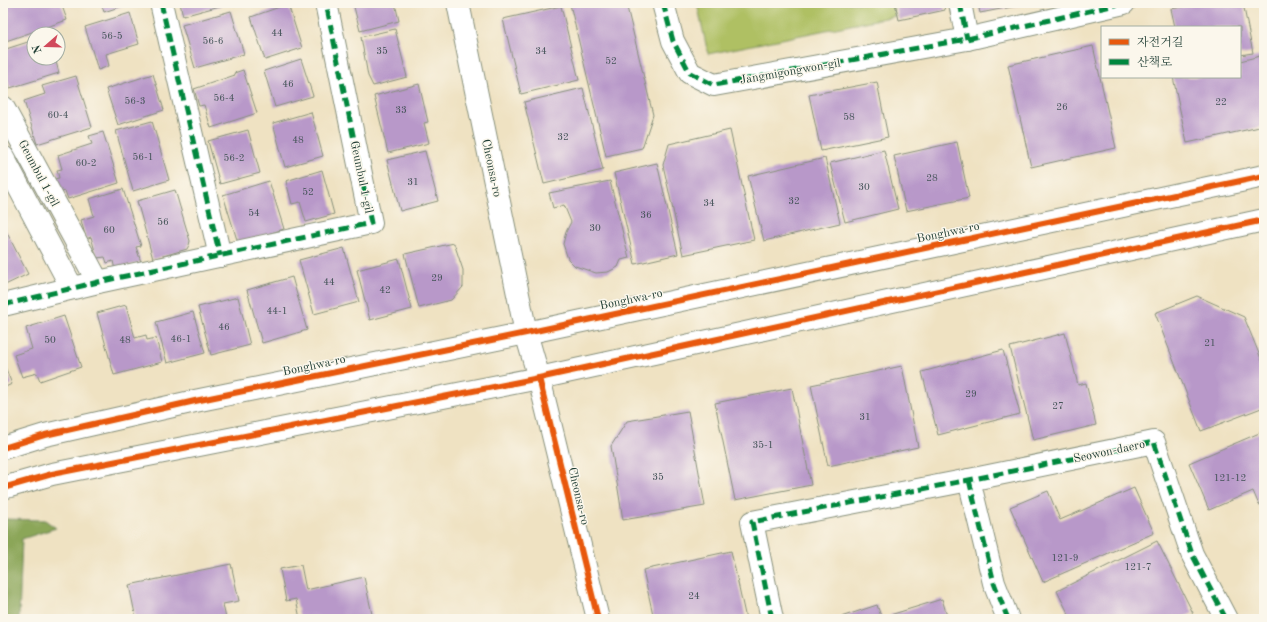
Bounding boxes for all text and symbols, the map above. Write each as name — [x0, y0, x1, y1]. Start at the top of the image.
north arrow — [26, 26, 66, 66]
legend — [1101, 26, 1241, 78]
house number: 44 — [271, 28, 283, 38]
house number: 56-5 — [101, 31, 123, 41]
house number: 56-6 — [202, 36, 224, 46]
text: 자전거길 — [1137, 36, 1183, 49]
text: N — [31, 43, 45, 55]
house number: 35 — [376, 46, 388, 56]
house number: 34 — [535, 46, 547, 56]
text: 산책로 — [1137, 55, 1172, 69]
house number: 52 — [605, 56, 617, 66]
street label: Jangmigongwon-gil — [739, 57, 841, 87]
house number: 46 — [282, 79, 294, 89]
house number: 56-4 — [213, 93, 235, 103]
house number: 56-3 — [124, 96, 146, 106]
house number: 22 — [1215, 97, 1227, 107]
house number: 26 — [1056, 102, 1068, 112]
house number: 33 — [395, 105, 407, 115]
house number: 60-4 — [47, 110, 69, 120]
house number: 58 — [843, 112, 855, 122]
house number: 32 — [557, 132, 569, 142]
house number: 48 — [292, 135, 304, 145]
street label: Geumbul 1-gil — [16, 138, 61, 209]
street label: Cheonsa-ro — [479, 138, 503, 198]
street label: Geumbul 1-gil — [348, 140, 375, 214]
house number: 56-1 — [132, 152, 154, 162]
house number: 56-2 — [223, 153, 245, 163]
house number: 60-2 — [75, 158, 97, 168]
house number: 28 — [926, 173, 938, 183]
house number: 31 — [407, 177, 419, 187]
house number: 30 — [858, 182, 870, 192]
house number: 52 — [302, 187, 314, 197]
house number: 32 — [788, 196, 800, 206]
house number: 34 — [703, 198, 715, 208]
house number: 54 — [248, 208, 260, 218]
house number: 36 — [640, 210, 652, 220]
house number: 56 — [157, 217, 169, 227]
street label: Bonghwa-ro — [916, 220, 981, 245]
house number: 30 — [589, 223, 601, 233]
house number: 60 — [103, 225, 115, 235]
house number: 29 — [431, 273, 443, 283]
house number: 44 — [323, 277, 335, 287]
house number: 42 — [379, 285, 391, 295]
street label: Bonghwa-ro — [599, 287, 664, 312]
house number: 44-1 — [266, 306, 288, 316]
house number: 46 — [218, 322, 230, 332]
house number: 46-1 — [170, 334, 192, 344]
house number: 50 — [44, 335, 56, 345]
house number: 48 — [119, 335, 131, 345]
house number: 21 — [1204, 338, 1216, 348]
street label: Bonghwa-ro — [282, 353, 347, 378]
house number: 29 — [965, 389, 977, 399]
house number: 27 — [1052, 401, 1064, 411]
house number: 31 — [859, 412, 871, 422]
street label: Seowon-daero — [1072, 439, 1146, 465]
house number: 35-1 — [752, 440, 774, 450]
street label: Cheonsa-ro — [566, 466, 591, 526]
house number: 35 — [652, 472, 664, 482]
house number: 121-12 — [1214, 473, 1246, 483]
house number: 121-9 — [1052, 553, 1078, 563]
house number: 121-7 — [1125, 562, 1151, 572]
house number: 24 — [688, 591, 700, 601]

